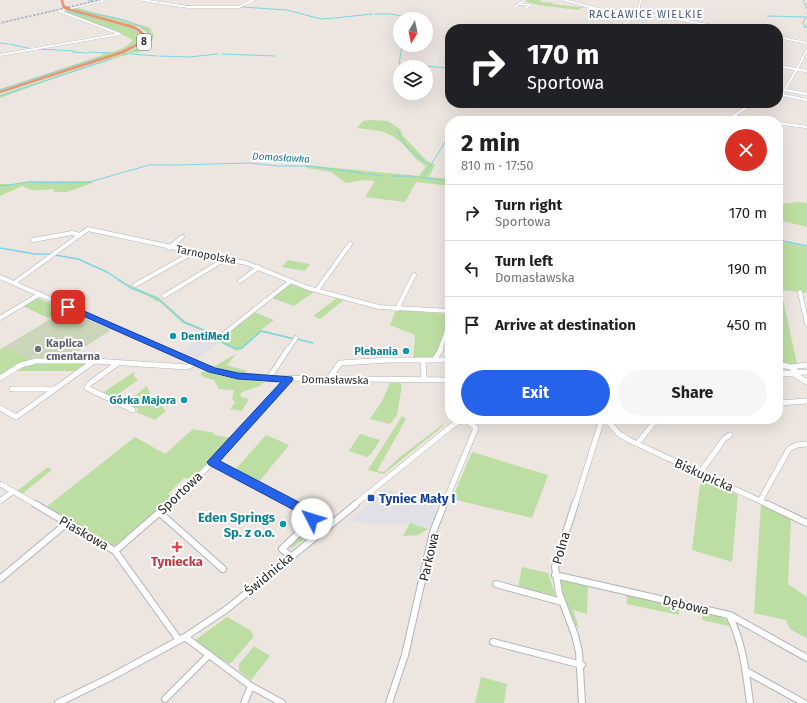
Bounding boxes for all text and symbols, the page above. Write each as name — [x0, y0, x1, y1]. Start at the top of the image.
district label: RACŁAWICE WIELKIE — [589, 8, 703, 21]
north arrow — [393, 12, 433, 52]
map controls — [393, 12, 433, 100]
road number: 8 — [137, 34, 151, 50]
text: 170 m — [527, 38, 599, 71]
icon: right — [461, 40, 513, 92]
button: layers — [393, 60, 433, 100]
text: Sportowa — [527, 72, 604, 94]
text: 2 min — [461, 129, 520, 157]
button: close — [725, 129, 767, 171]
water label: Domasławka — [252, 150, 310, 166]
text: 810 m · 17:50 — [461, 158, 534, 173]
text: Turn right — [495, 196, 562, 214]
icon: right — [461, 202, 483, 224]
text: 170 m — [729, 204, 767, 222]
text: Sportowa — [495, 214, 551, 229]
street label: Tarnopolska — [175, 243, 237, 267]
text: Turn left — [495, 252, 553, 270]
icon: left — [461, 258, 483, 280]
text: 190 m — [727, 260, 767, 278]
text: Domasławska — [495, 270, 575, 285]
pin — [51, 290, 85, 324]
icon: arrive — [57, 296, 79, 318]
icon: arrive — [461, 314, 483, 336]
text: Arrive at destination — [495, 316, 636, 334]
text: 450 m — [726, 316, 767, 334]
place label: DentiMed — [181, 330, 229, 343]
marker: DentiMed — [168, 331, 178, 341]
place label: Kaplica cmentarna — [46, 337, 100, 363]
marker: Kaplica cmentarna — [33, 344, 43, 354]
place label: Plebania — [354, 345, 398, 358]
marker: Plebania — [401, 346, 411, 356]
button: Exit — [461, 370, 610, 416]
button: Share — [618, 370, 767, 416]
street label: Domasławska — [301, 373, 369, 387]
place label: Górka Majora — [109, 394, 176, 407]
marker: Górka Majora — [179, 395, 189, 405]
street label: Biskupicka — [672, 455, 736, 495]
street label: Sportowa — [154, 469, 206, 517]
place label: Tyniec Mały I — [379, 491, 455, 506]
marker: Tyniec Mały I — [366, 493, 376, 503]
position arrow — [291, 498, 333, 540]
place label: Eden Springs Sp. z o.o. — [198, 510, 276, 540]
street label: Piaskowa — [57, 513, 111, 553]
marker: Eden Springs Sp. z o.o. — [278, 519, 288, 529]
street label: Polna — [549, 530, 573, 566]
street label: Parkowa — [416, 531, 442, 583]
marker: Tyniecka — [172, 542, 182, 552]
street label: Świdnicka — [242, 549, 296, 599]
place label: Tyniecka — [151, 554, 203, 569]
street label: Dębowa — [661, 592, 711, 618]

